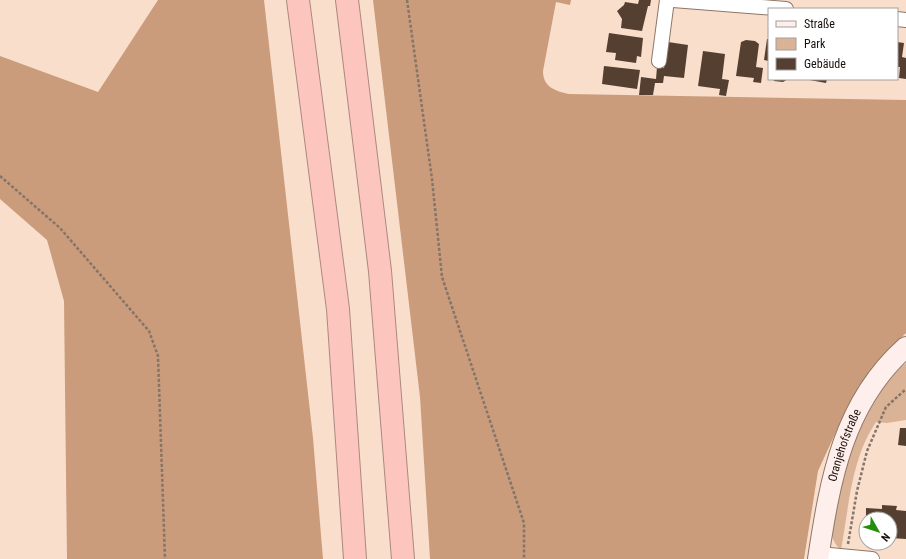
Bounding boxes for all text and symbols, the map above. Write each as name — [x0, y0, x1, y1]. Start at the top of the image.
legend — [768, 8, 898, 80]
text: Straße — [804, 17, 835, 31]
text: Park — [804, 37, 826, 51]
text: Gebäude — [804, 57, 846, 71]
street label: Oranjehofstraße — [825, 406, 864, 483]
north arrow — [858, 511, 898, 551]
text: N — [878, 530, 893, 544]

